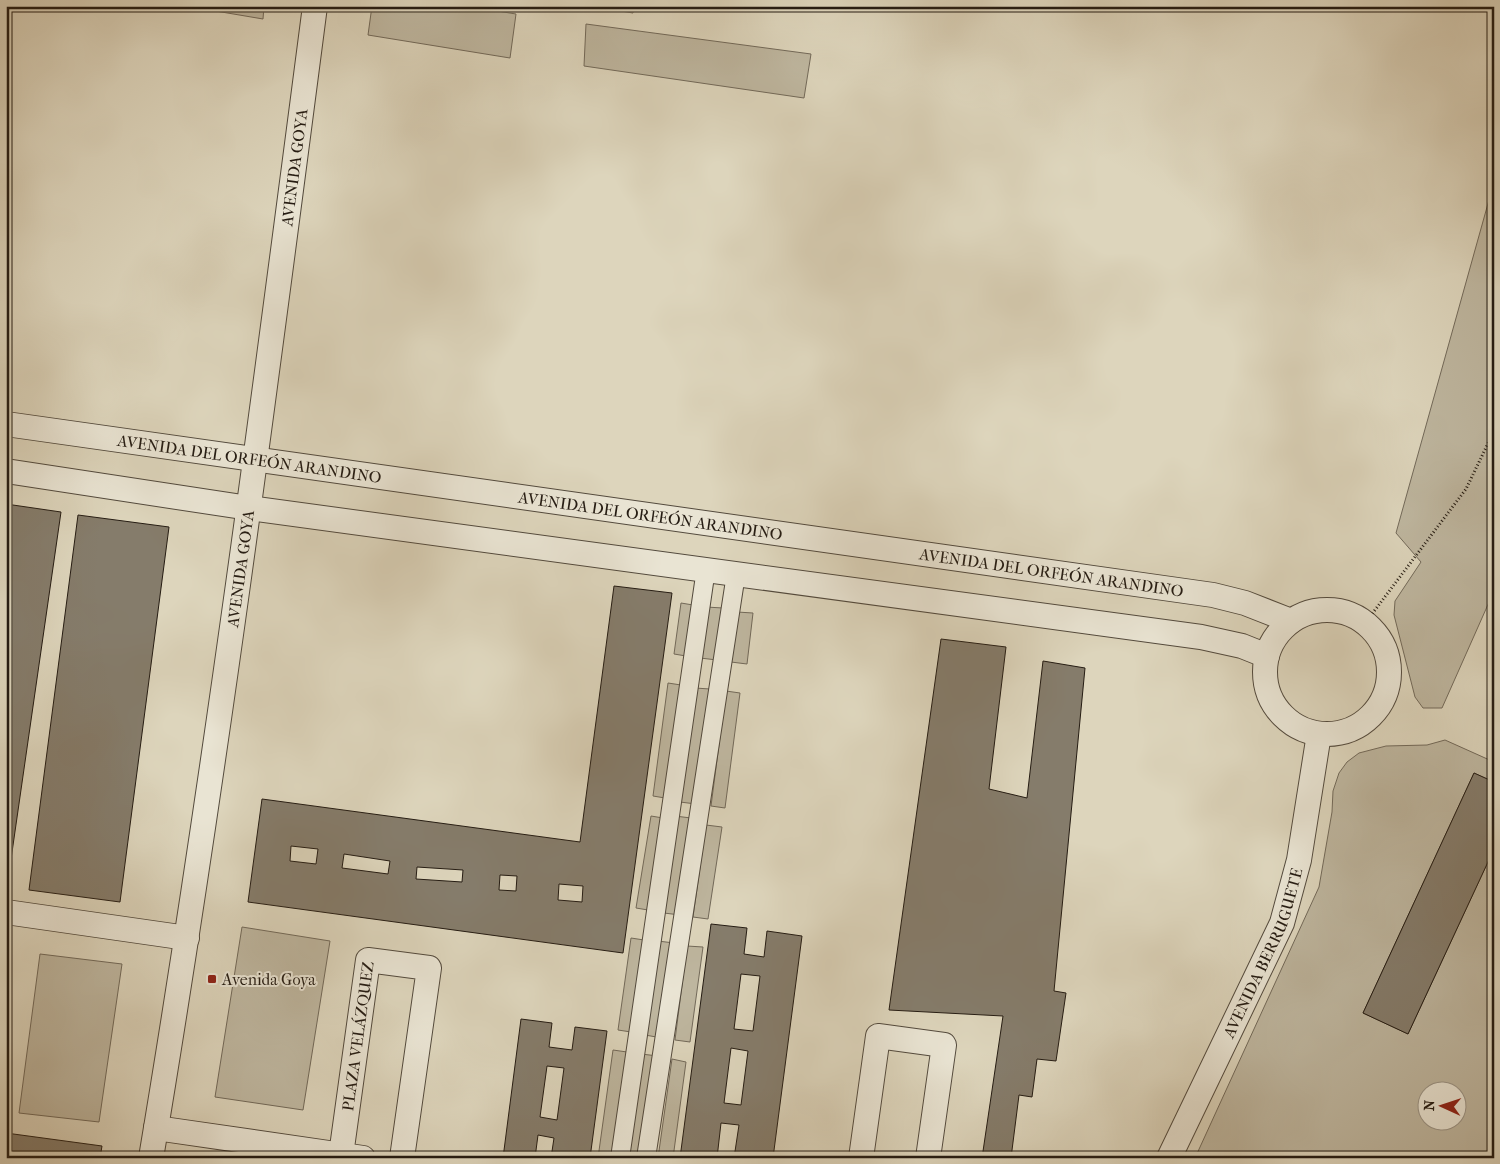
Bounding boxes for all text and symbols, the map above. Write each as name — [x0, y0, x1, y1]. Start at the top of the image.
street label: AVENIDA GOYA — [277, 107, 311, 228]
street label: AVENIDA DEL ORFEÓN ARANDINO — [115, 430, 383, 487]
street label: AVENIDA DEL ORFEÓN ARANDINO — [516, 487, 784, 543]
street label: AVENIDA GOYA — [222, 508, 258, 630]
street label: AVENIDA DEL ORFEÓN ARANDINO — [917, 544, 1185, 600]
street label: AVENIDA BERRUGUETE — [1218, 866, 1306, 1042]
street label: PLAZA VELÁZQUEZ — [338, 960, 377, 1112]
place label: Avenida Goya — [221, 970, 316, 989]
marker: Avenida Goya — [206, 973, 218, 985]
north arrow — [1418, 1082, 1468, 1132]
text: N — [1421, 1099, 1438, 1111]

